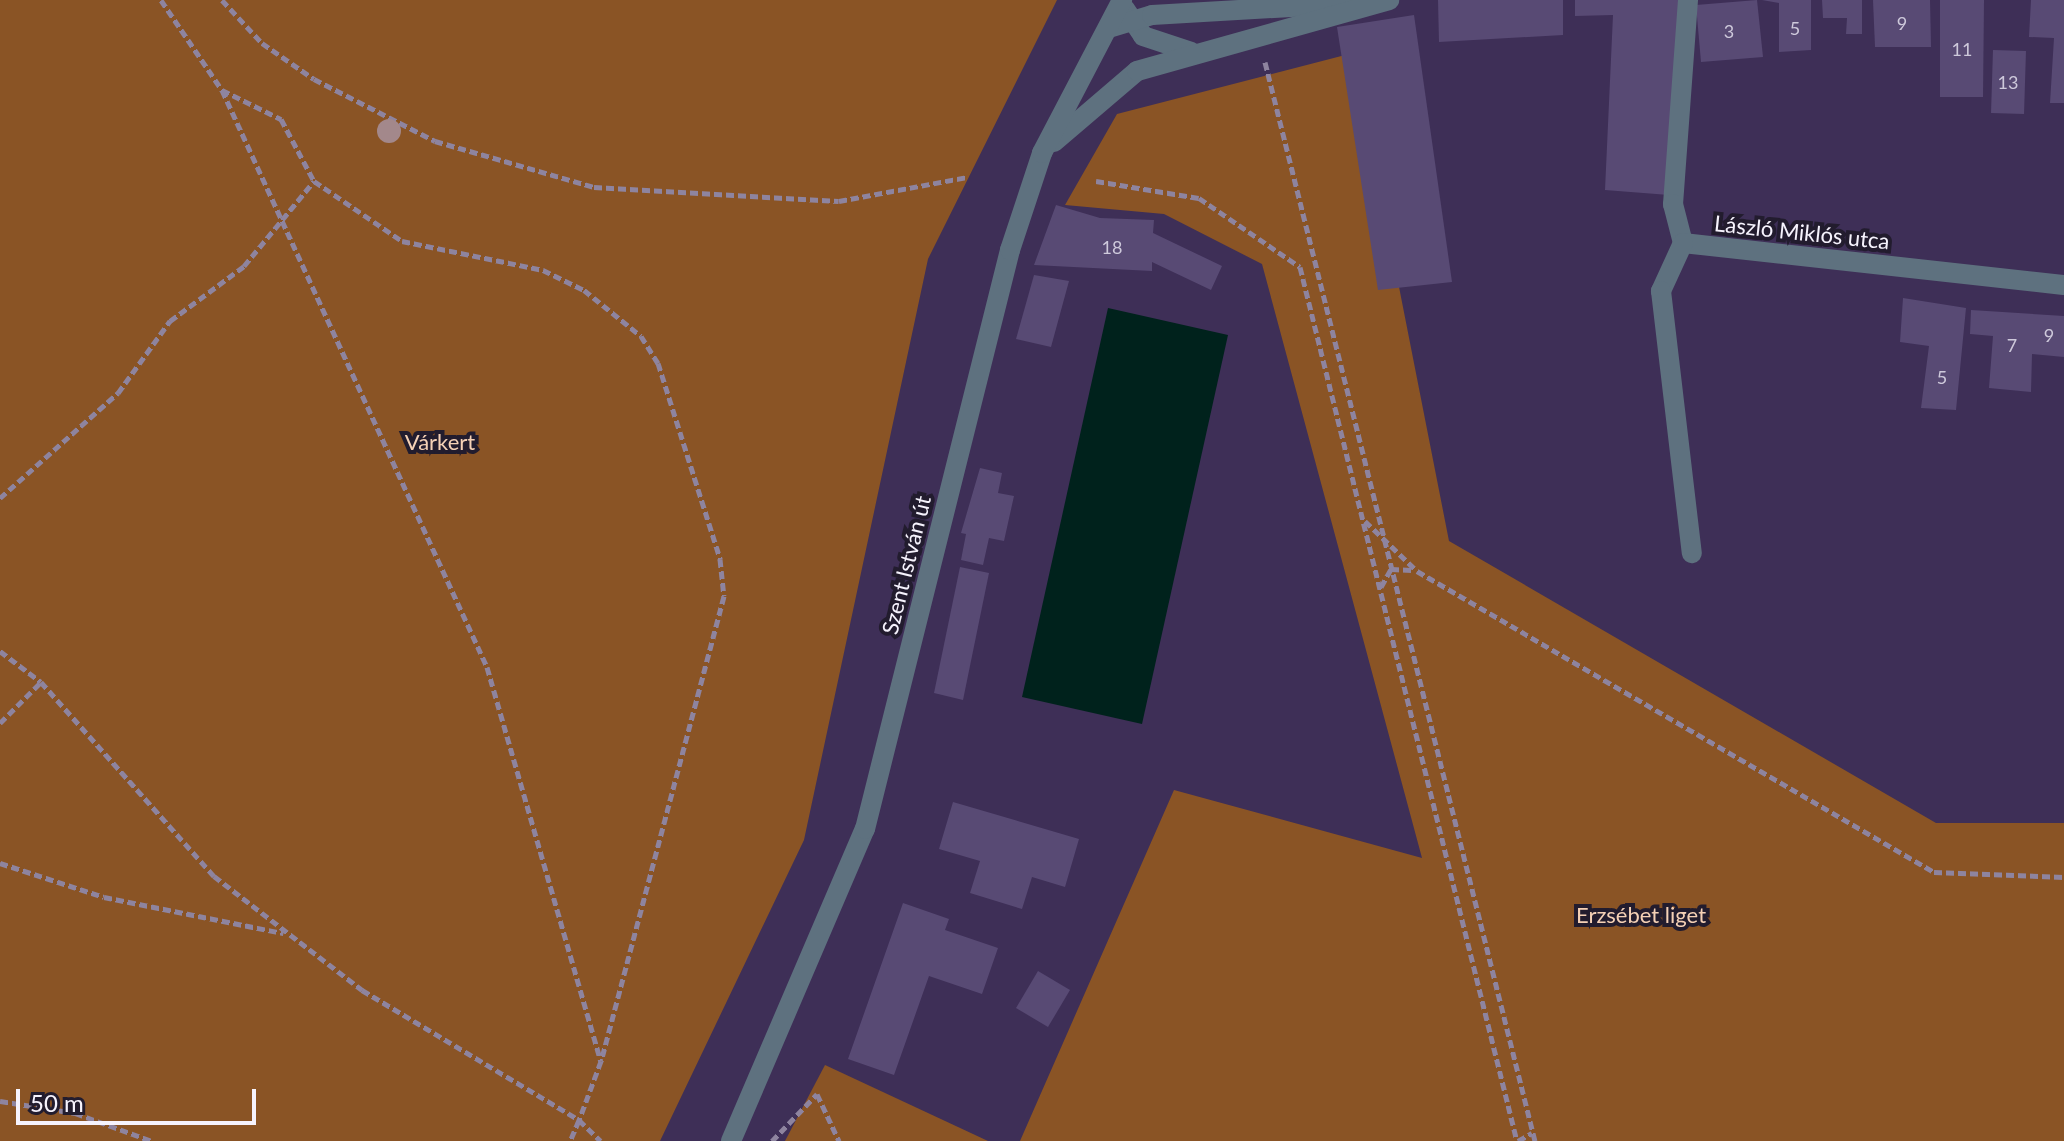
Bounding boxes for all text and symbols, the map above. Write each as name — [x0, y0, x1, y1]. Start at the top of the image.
house number: 9 — [1897, 12, 1907, 34]
house number: 5 — [1790, 17, 1800, 39]
house number: 3 — [1724, 20, 1734, 42]
house number: 11 — [1952, 38, 1972, 60]
house number: 13 — [1998, 71, 2018, 93]
street label: László Miklós utca — [1713, 210, 1891, 254]
house number: 18 — [1102, 236, 1122, 258]
house number: 9 — [2044, 324, 2054, 346]
house number: 7 — [2007, 334, 2017, 356]
house number: 5 — [1937, 366, 1947, 388]
park label: Várkert — [405, 429, 475, 455]
street label: Szent István út — [876, 493, 936, 637]
park label: Erzsébet liget — [1576, 902, 1706, 928]
scale bar — [20, 1073, 260, 1123]
text: 50 m — [30, 1088, 84, 1117]

